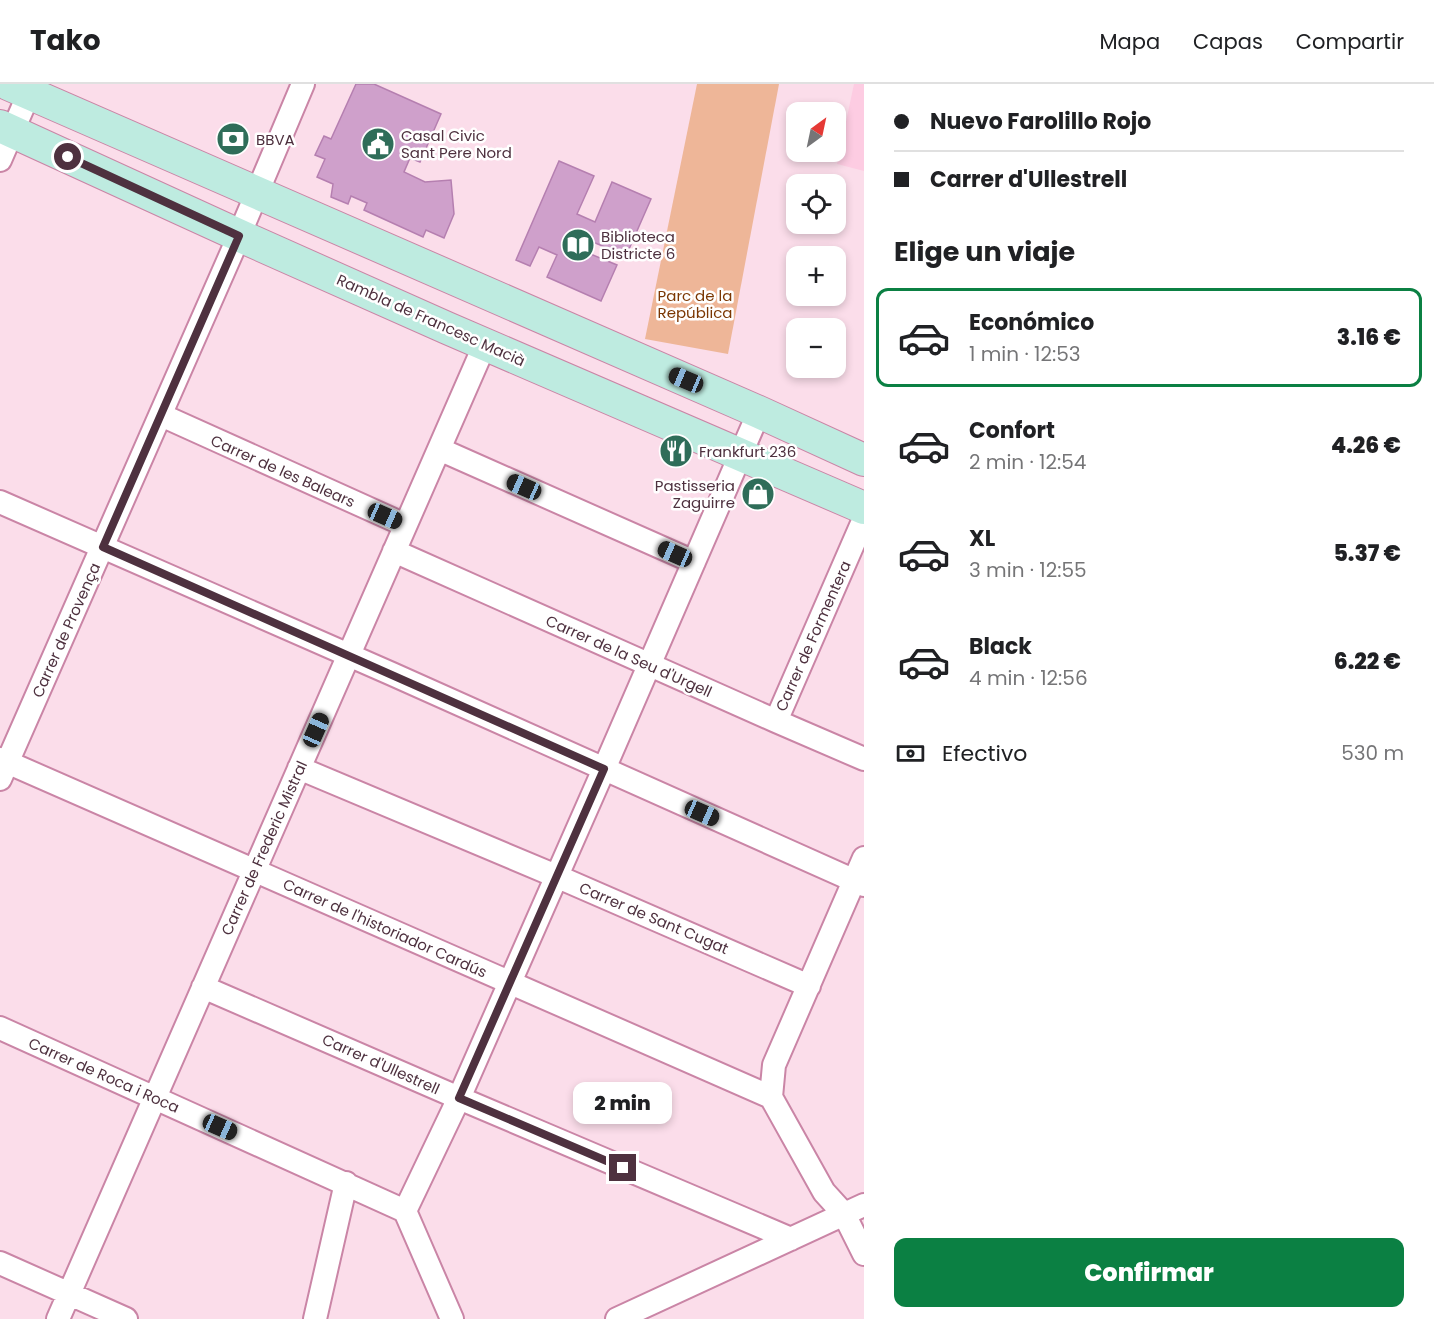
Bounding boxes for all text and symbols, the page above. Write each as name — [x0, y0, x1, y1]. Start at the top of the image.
text: Tako — [30, 21, 101, 60]
text: Mapa — [1099, 27, 1160, 56]
text: Capas — [1193, 27, 1263, 56]
text: Compartir — [1296, 27, 1404, 56]
north arrow — [786, 102, 846, 162]
map controls — [786, 102, 846, 378]
text: Nuevo Farolillo Rojo — [930, 106, 1151, 137]
bank icon: BBVA — [215, 121, 251, 157]
place label: Casal Civic Sant Pere Nord — [401, 125, 512, 163]
public building icon: Casal Civic Sant Pere Nord — [360, 126, 396, 162]
place label: BBVA — [256, 129, 295, 150]
route start — [54, 143, 81, 170]
text: Carrer d'Ullestrell — [930, 164, 1127, 195]
button: locate — [786, 174, 846, 234]
place label: Biblioteca Districte 6 — [601, 226, 675, 264]
library icon: Biblioteca Districte 6 — [560, 227, 596, 263]
text: Elige un viaje — [894, 233, 1075, 270]
button: + — [786, 246, 846, 306]
street label: Rambla de Francesc Macià — [333, 269, 529, 371]
park label: Parc de la República — [658, 285, 732, 323]
text: Económico — [969, 307, 1094, 338]
icon: car — [897, 311, 951, 365]
button: − — [786, 318, 846, 378]
text: 3.16 € — [1337, 322, 1401, 353]
text: 1 min · 12:53 — [969, 340, 1080, 368]
car — [666, 365, 706, 395]
text: Confort — [969, 415, 1055, 446]
icon: car — [897, 419, 951, 473]
street label: Carrer de les Balears — [207, 430, 359, 512]
text: 4.26 € — [1331, 430, 1401, 461]
restaurant icon: Frankfurt 236 — [658, 433, 694, 469]
place label: Frankfurt 236 — [699, 441, 796, 462]
text: 2 min · 12:54 — [969, 448, 1086, 476]
car — [504, 471, 544, 503]
place label: Pastisseria Zaguirre — [655, 475, 735, 513]
shop icon: Pastisseria Zaguirre — [740, 476, 776, 512]
car — [365, 500, 405, 532]
text: XL — [969, 523, 995, 554]
icon: car — [897, 527, 951, 581]
car — [655, 538, 695, 570]
text: 5.37 € — [1333, 538, 1401, 569]
text: 3 min · 12:55 — [969, 556, 1087, 584]
street label: Carrer de Formentera — [770, 557, 856, 715]
street label: Carrer de Provença — [27, 559, 105, 701]
street label: Carrer de la Seu d'Urgell — [543, 610, 715, 702]
text: Black — [969, 631, 1032, 662]
icon: car — [897, 635, 951, 689]
text: 6.22 € — [1334, 646, 1401, 677]
text: 4 min · 12:56 — [969, 664, 1088, 692]
car — [300, 710, 332, 750]
icon: cash — [894, 737, 927, 770]
text: Efectivo — [942, 738, 1027, 769]
text: 530 m — [1341, 739, 1404, 767]
street label: Carrer de Frederic Mistral — [216, 757, 312, 939]
car — [682, 797, 722, 829]
street label: Carrer de l'historiador Cardús — [280, 873, 490, 983]
street label: Carrer de Sant Cugat — [576, 877, 732, 959]
street label: Carrer d'Ullestrell — [319, 1029, 443, 1099]
street label: Carrer de Roca i Roca — [25, 1032, 183, 1118]
callout: 2 min — [574, 1081, 672, 1123]
text: 2 min — [594, 1089, 651, 1117]
car — [200, 1111, 240, 1143]
route end — [609, 1154, 636, 1181]
button: Confirmar — [894, 1238, 1404, 1307]

